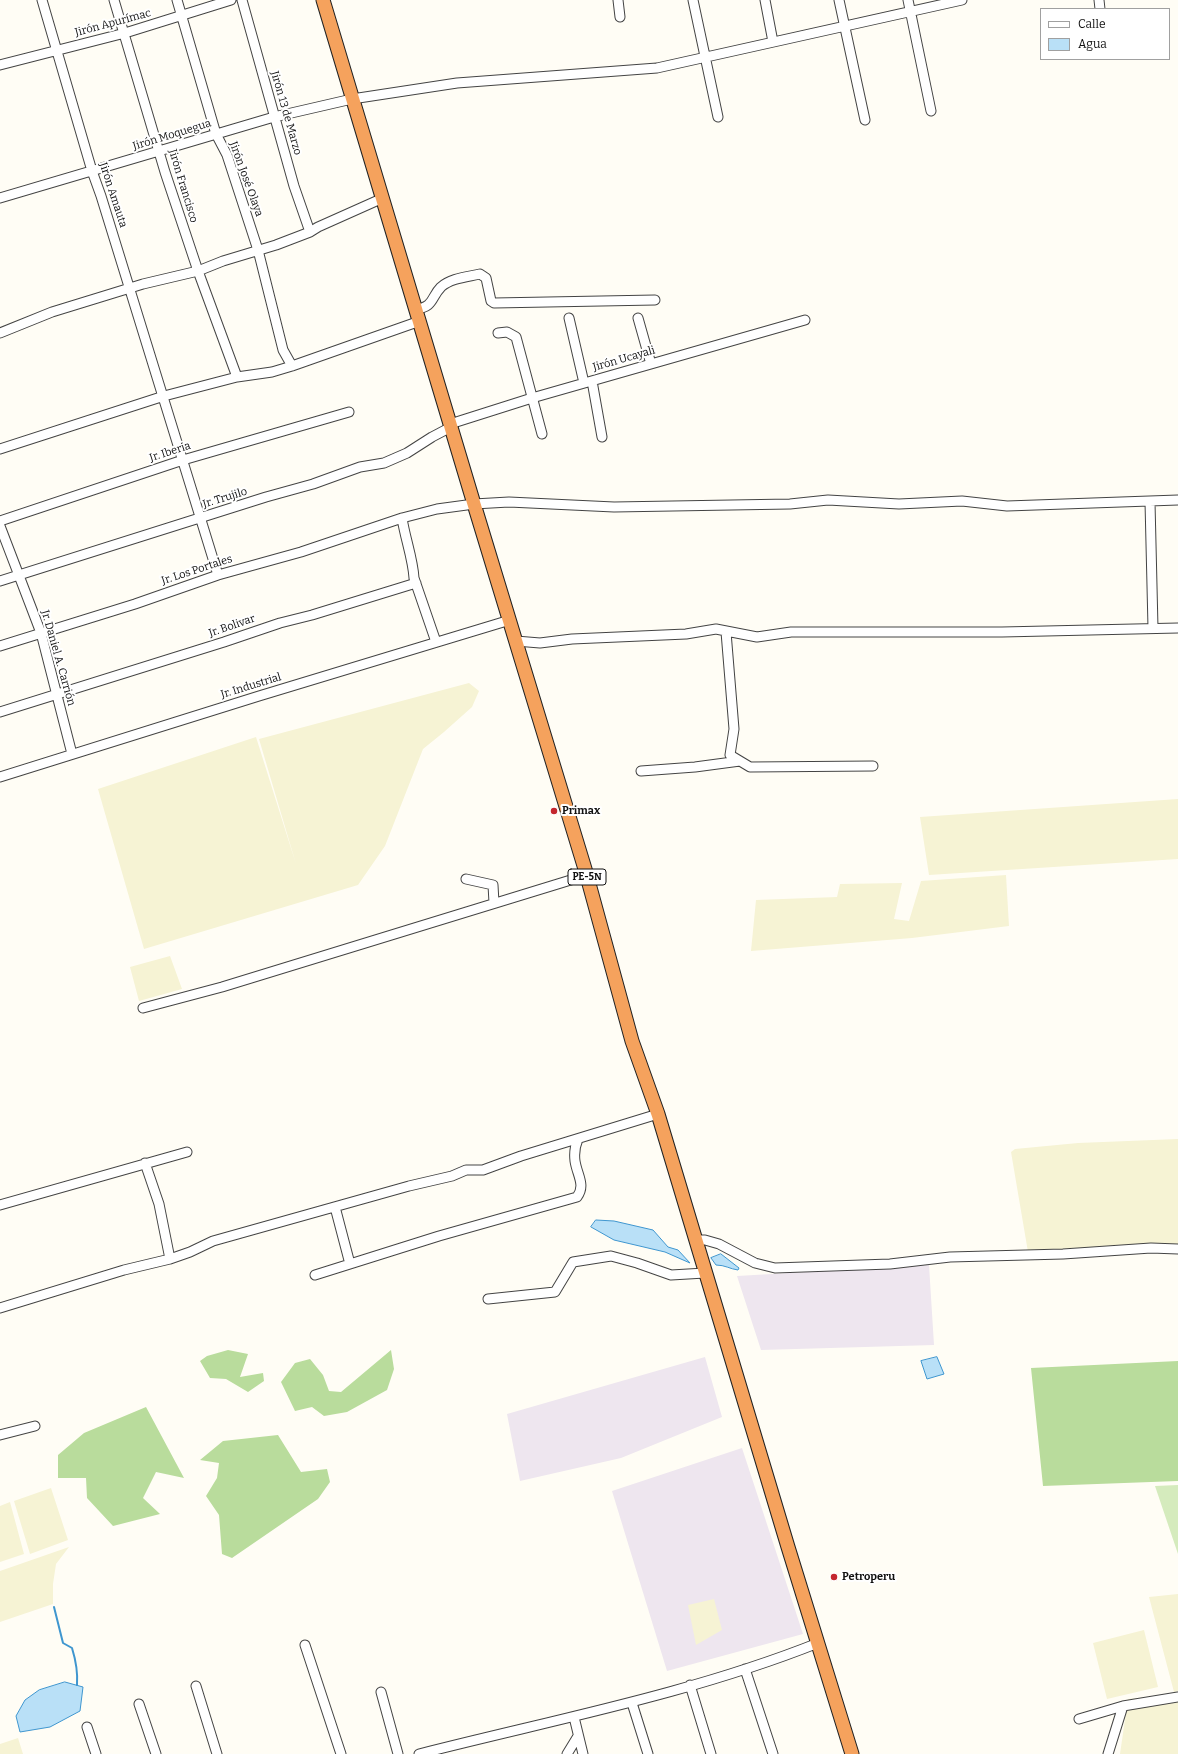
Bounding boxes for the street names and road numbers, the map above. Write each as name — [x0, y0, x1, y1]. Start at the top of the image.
street label: Jirón Apurímac — [74, 7, 152, 39]
street label: Jirón 13 de Marzo — [268, 69, 304, 157]
street label: Jirón Moquegua — [131, 117, 213, 153]
street label: Jirón José Olaya — [226, 140, 266, 218]
street label: Jirón Francisco — [166, 148, 200, 224]
street label: Jirón Amauta — [96, 161, 130, 229]
street label: Jirón Ucayali — [591, 344, 657, 374]
street label: Jr. Iberia — [148, 439, 192, 465]
street label: Jr. Trujilo — [201, 485, 249, 511]
street label: Jr. Los Portales — [160, 552, 234, 588]
street label: Jr. Daniel A. Carrión — [38, 609, 78, 707]
street label: Jr. Bolivar — [207, 612, 257, 640]
street label: Jr. Industrial — [219, 671, 283, 701]
road number: PE-5N — [568, 869, 606, 885]

